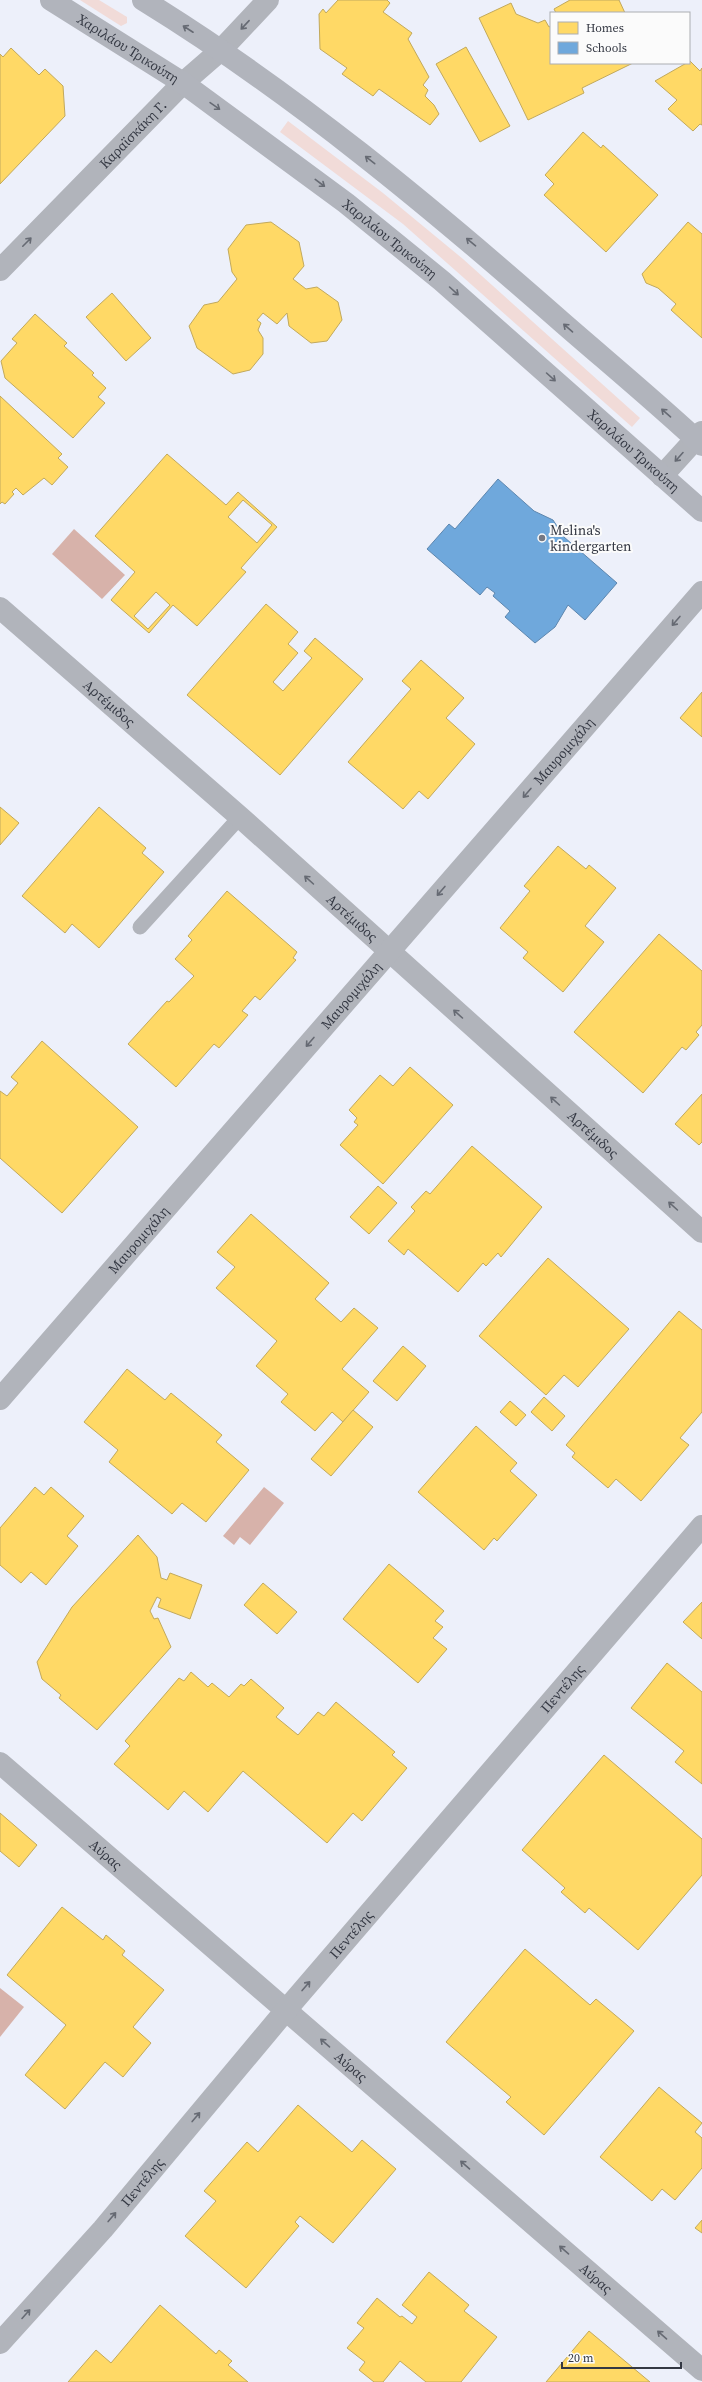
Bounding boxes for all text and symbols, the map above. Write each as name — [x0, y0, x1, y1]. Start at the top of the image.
street label: Χαριλάου Τρικούπη — [73, 9, 183, 88]
legend — [550, 12, 690, 64]
one-way arrow — [240, 20, 249, 30]
text: Homes — [586, 20, 624, 36]
one-way arrow — [183, 25, 194, 33]
text: Schools — [586, 40, 627, 56]
street label: Καραϊσκάκη Γ. — [95, 95, 171, 173]
one-way arrow — [209, 102, 220, 110]
one-way arrow — [364, 156, 375, 165]
one-way arrow — [314, 179, 325, 187]
street label: Χαριλάου Τρικούπη — [338, 194, 442, 283]
one-way arrow — [22, 237, 32, 247]
one-way arrow — [465, 238, 476, 247]
one-way arrow — [448, 286, 458, 295]
one-way arrow — [564, 324, 574, 333]
one-way arrow — [545, 373, 556, 382]
street label: Χαριλάου Τρικούπη — [583, 404, 684, 497]
one-way arrow — [661, 409, 672, 418]
one-way arrow — [675, 452, 684, 462]
place label: Melina's kindergarten — [550, 520, 632, 556]
marker: Melina's kindergarten — [537, 533, 547, 543]
one-way arrow — [672, 616, 681, 626]
street label: Αρτέμιδος — [79, 675, 140, 731]
street label: Μαυρομιχάλη — [529, 713, 599, 789]
one-way arrow — [522, 788, 531, 798]
one-way arrow — [304, 876, 315, 885]
one-way arrow — [437, 886, 446, 896]
street label: Αρτέμιδος — [322, 889, 382, 946]
street label: Μαυρομιχάλη — [316, 957, 386, 1033]
one-way arrow — [453, 1009, 463, 1019]
one-way arrow — [305, 1037, 315, 1047]
one-way arrow — [550, 1096, 560, 1105]
street label: Αρτέμιδος — [563, 1106, 623, 1163]
one-way arrow — [668, 1201, 678, 1210]
street label: Μαυρομιχάλη — [103, 1202, 173, 1278]
street label: Πεντέλης — [536, 1660, 589, 1717]
street label: Αύρας — [85, 1835, 127, 1874]
street label: Πεντέλης — [324, 1905, 378, 1963]
one-way arrow — [302, 1980, 311, 1991]
one-way arrow — [319, 2039, 330, 2048]
street label: Αύρας — [330, 2047, 372, 2086]
one-way arrow — [191, 2112, 200, 2123]
street label: Πεντέλης — [116, 2153, 169, 2211]
one-way arrow — [460, 2161, 471, 2170]
one-way arrow — [108, 2212, 117, 2223]
one-way arrow — [558, 2246, 569, 2255]
street label: Αύρας — [575, 2259, 617, 2298]
one-way arrow — [21, 2310, 30, 2320]
one-way arrow — [657, 2331, 667, 2340]
scale bar — [562, 2344, 681, 2370]
text: 20 m — [568, 2350, 594, 2366]

